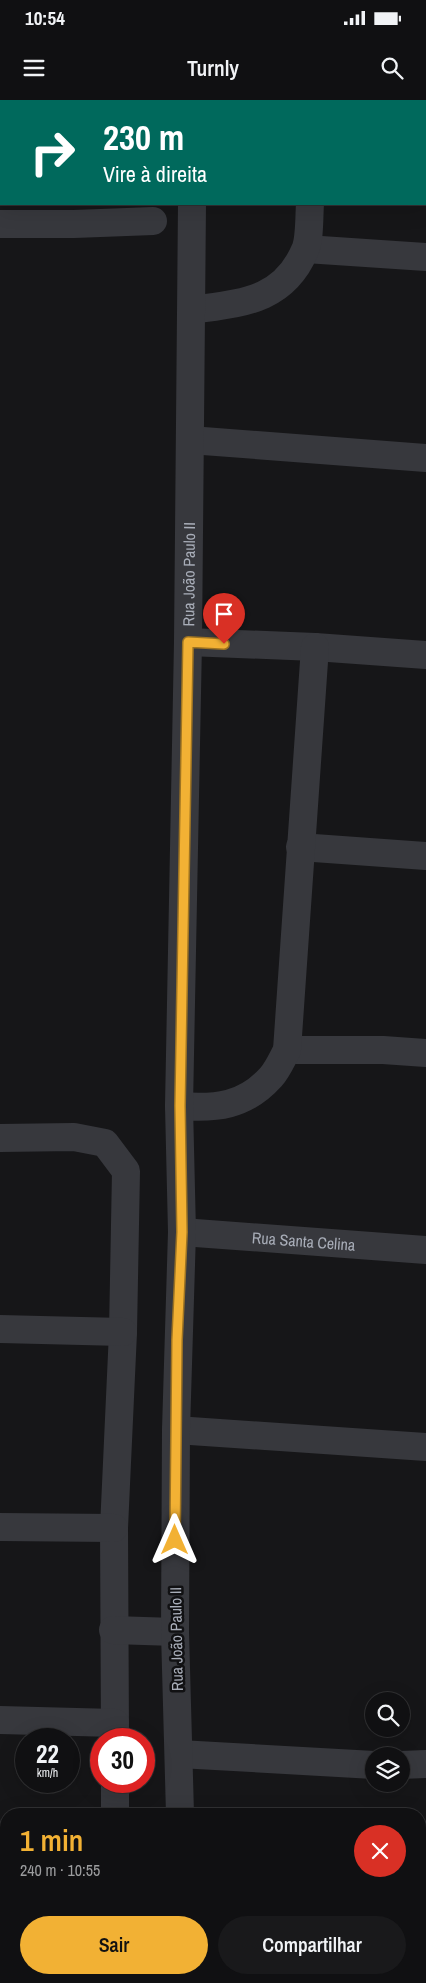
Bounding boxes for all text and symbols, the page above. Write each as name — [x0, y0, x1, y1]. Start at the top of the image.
text: 10:54 — [25, 5, 65, 31]
text: Turnly — [187, 53, 239, 83]
icon: menu — [20, 54, 48, 82]
icon: search — [378, 54, 406, 82]
text: 230 m — [103, 114, 184, 161]
icon: right — [20, 120, 85, 185]
text: Vire à direita — [103, 159, 207, 189]
street label: Rua João Paulo II — [177, 522, 200, 627]
pin — [203, 593, 245, 644]
icon: arrive — [210, 600, 238, 628]
street label: Rua Santa Celina — [251, 1226, 357, 1256]
position arrow — [148, 1513, 200, 1565]
street label: Rua João Paulo II — [164, 1587, 188, 1691]
map controls — [365, 1692, 410, 1792]
button: search — [365, 1692, 410, 1737]
speed limit sign: 30 — [90, 1728, 155, 1793]
text: 22 — [36, 1737, 59, 1771]
button: layers — [365, 1747, 410, 1792]
text: km/h — [37, 1765, 58, 1781]
text: 1 min — [20, 1820, 83, 1860]
button: close — [354, 1825, 406, 1877]
text: 240 m · 10:55 — [20, 1859, 100, 1881]
button: Sair — [20, 1916, 208, 1974]
button: Compartilhar — [218, 1916, 406, 1974]

